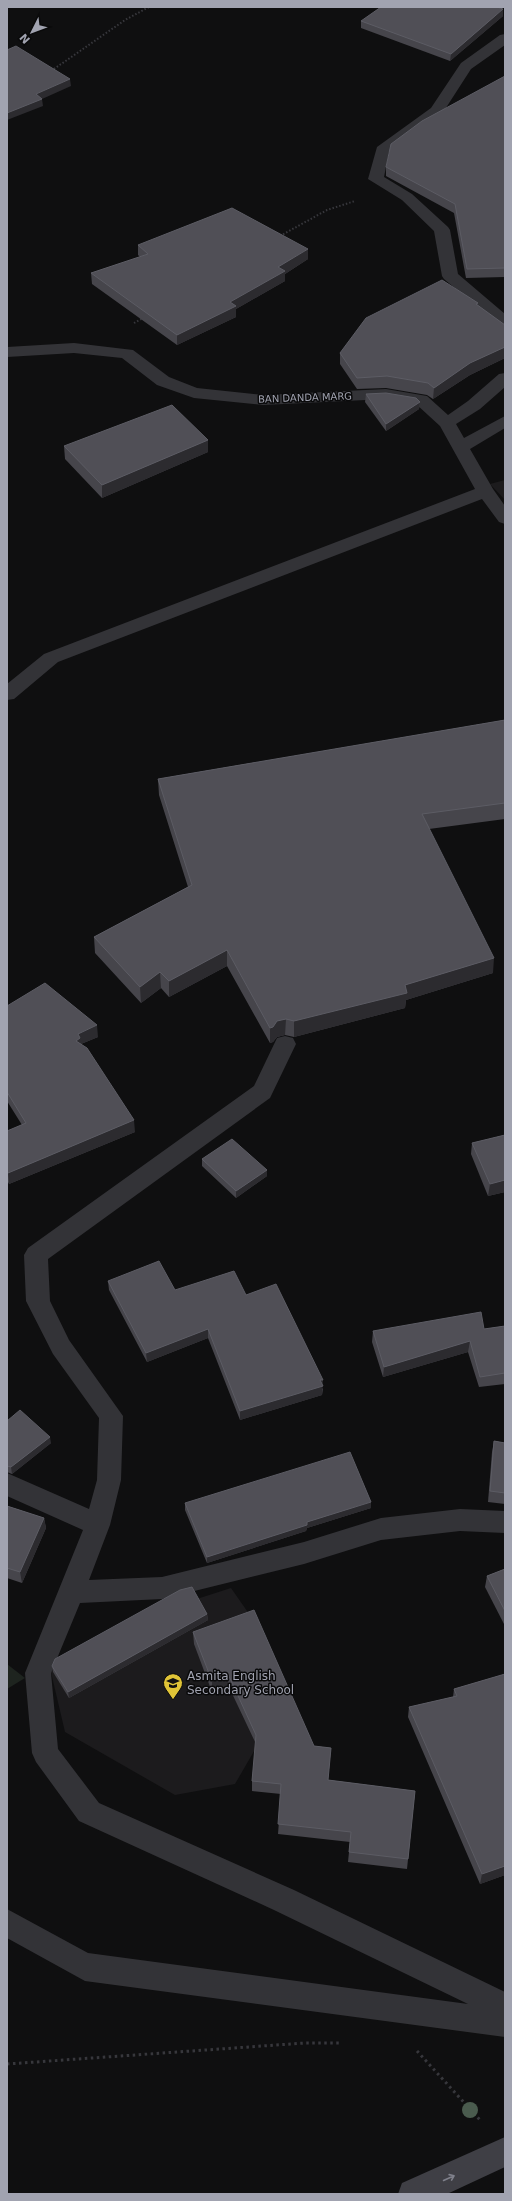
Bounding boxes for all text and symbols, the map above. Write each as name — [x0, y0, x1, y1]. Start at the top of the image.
north arrow — [12, 12, 52, 52]
text: N — [17, 31, 33, 46]
street label: BAN DANDA MARG — [258, 390, 352, 405]
place label: Asmita English Secondary School — [187, 1669, 294, 1697]
school or university icon: Asmita English Secondary School — [162, 1672, 184, 1700]
one-way arrow — [442, 2174, 454, 2181]

